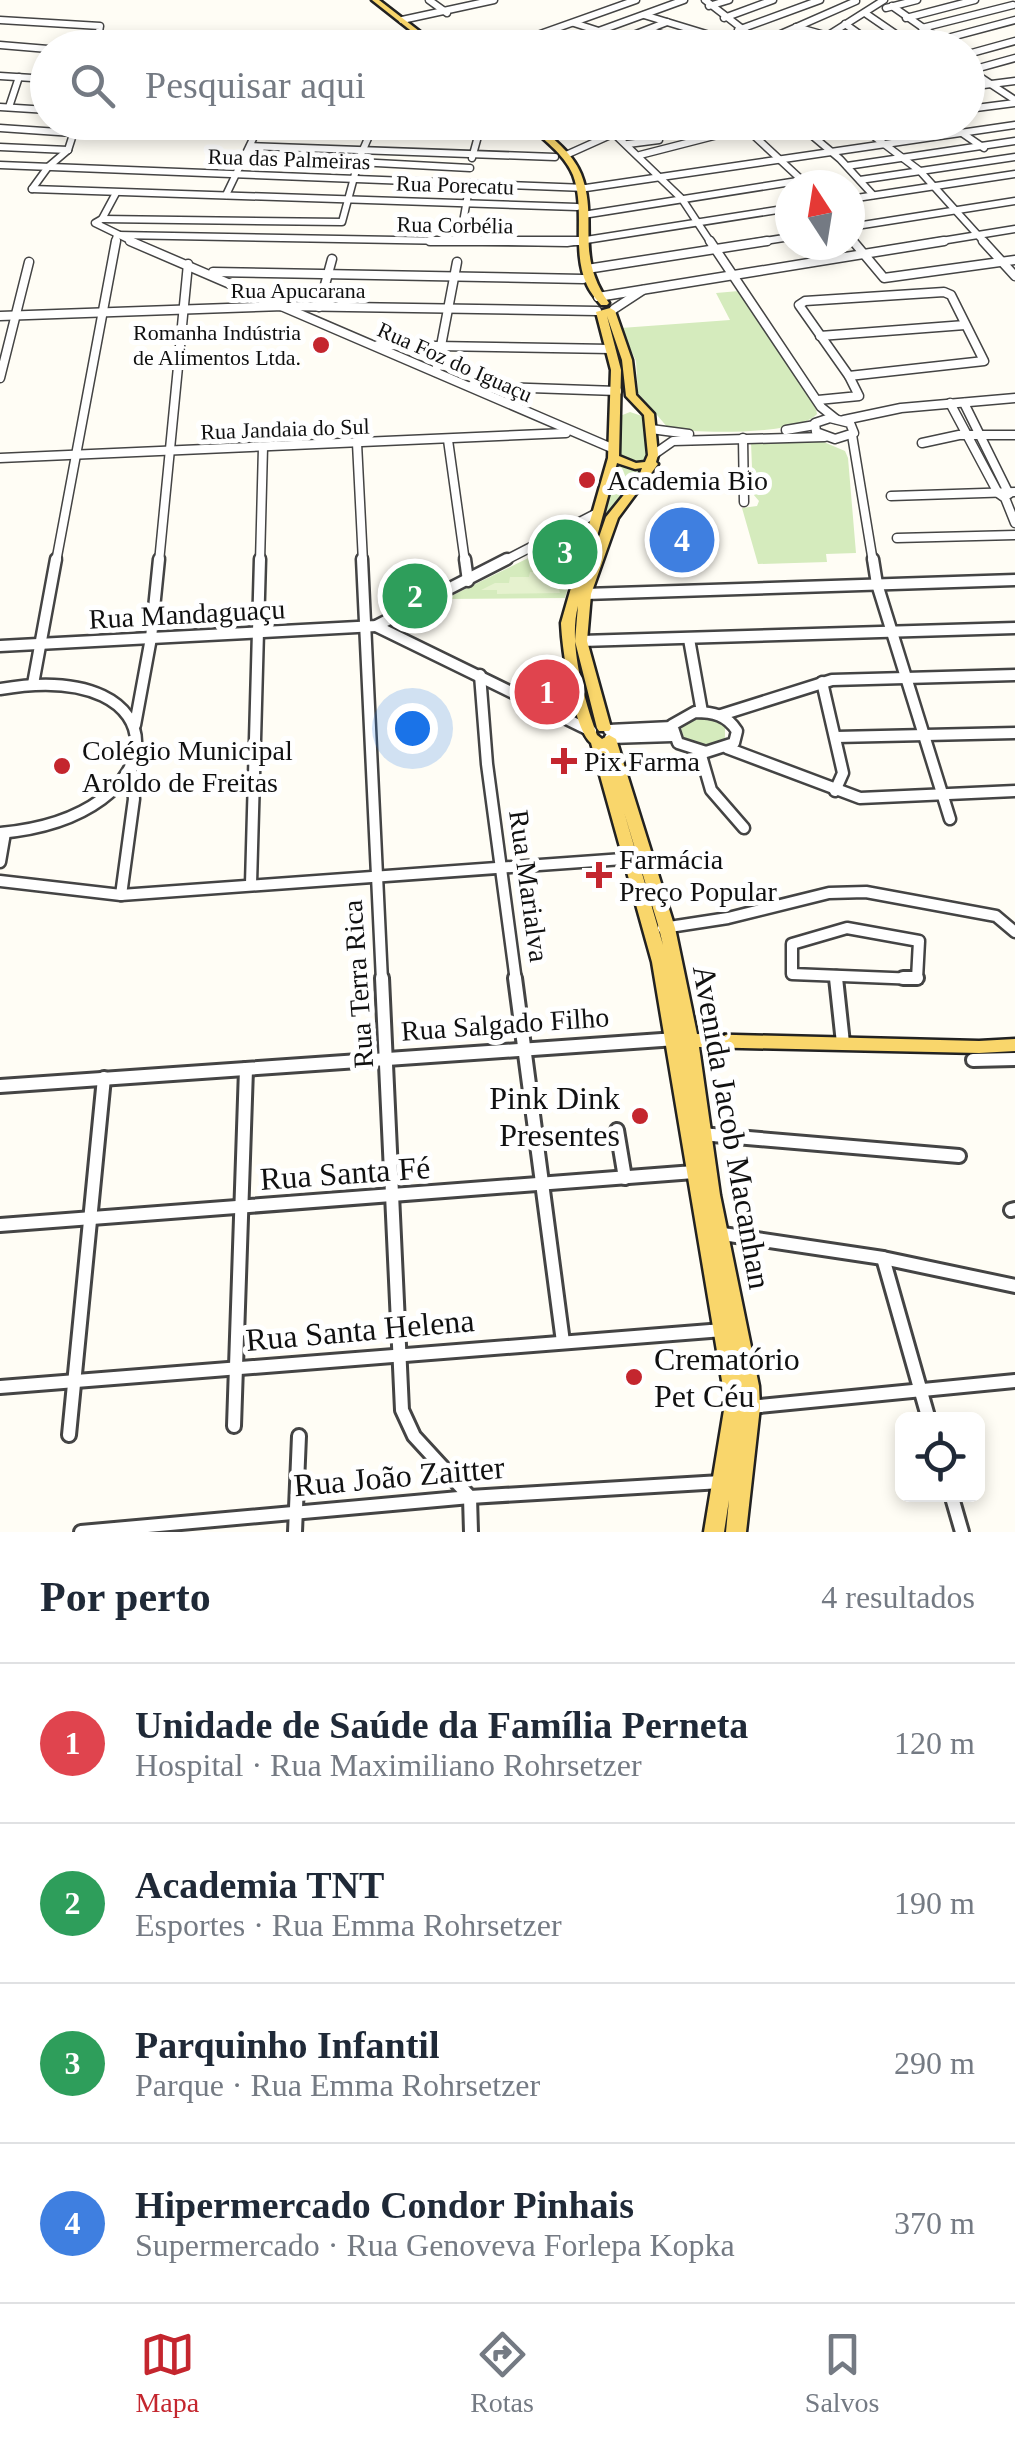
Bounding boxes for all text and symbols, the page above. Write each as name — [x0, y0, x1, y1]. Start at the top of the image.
search box — [30, 30, 985, 140]
icon: search — [65, 58, 120, 113]
text: Pesquisar aqui — [145, 64, 366, 106]
street label: Rua das Palmeiras — [207, 144, 371, 174]
street label: Rua Porecatu — [396, 170, 514, 200]
north arrow — [775, 170, 865, 260]
street label: Rua Corbélia — [396, 211, 514, 239]
street label: Rua Apucarana — [231, 278, 366, 303]
street label: Rua Foz do Iguaçu — [374, 317, 536, 407]
place label: Romanha Indústria de Alimentos Ltda. — [133, 320, 301, 370]
marker: Romanha Indústria de Alimentos Ltda. — [310, 334, 332, 356]
street label: Rua Jandaia do Sul — [200, 414, 370, 444]
place label: Academia Bio — [607, 465, 768, 496]
marker: Academia Bio — [576, 469, 598, 491]
pin: 4 — [650, 502, 714, 578]
pin: 3 — [532, 514, 598, 590]
pin: 2 — [382, 558, 448, 634]
street label: Rua Mandaguaçu — [88, 593, 286, 635]
pin: 1 — [514, 654, 580, 730]
your location — [387, 703, 438, 754]
place label: Colégio Municipal Aroldo de Freitas — [82, 735, 293, 798]
place label: Pix Farma — [584, 746, 700, 777]
marker: Pix Farma — [553, 750, 575, 772]
marker: Colégio Municipal Aroldo de Freitas — [51, 755, 73, 777]
street label: Rua Marialva — [503, 808, 555, 965]
place label: Farmácia Preço Popular — [619, 844, 778, 907]
marker: Farmácia Preço Popular — [588, 864, 610, 886]
street label: Rua Terra Rica — [337, 898, 379, 1069]
street label: Avenida Jacob Macanhan — [686, 962, 778, 1292]
street label: Rua Salgado Filho — [400, 1001, 610, 1047]
place label: Pink Dink Presentes — [489, 1080, 620, 1153]
marker: Pink Dink Presentes — [629, 1105, 651, 1127]
street label: Rua Santa Fé — [259, 1149, 431, 1197]
street label: Rua Santa Helena — [244, 1302, 476, 1358]
place label: Crematório Pet Céu — [654, 1341, 800, 1414]
marker: Crematório Pet Céu — [623, 1366, 645, 1388]
map controls — [895, 1412, 985, 1502]
button: locate — [895, 1412, 985, 1502]
street label: Rua João Zaitter — [292, 1449, 506, 1503]
text: Por perto — [40, 1574, 211, 1620]
text: 4 resultados — [821, 1579, 975, 1615]
text: Unidade de Saúde da Família Perneta — [135, 1704, 748, 1746]
text: 1 — [65, 1725, 81, 1761]
text: 120 m — [894, 1725, 975, 1761]
text: Hospital · Rua Maximiliano Rohrsetzer — [135, 1747, 642, 1783]
text: Academia TNT — [135, 1864, 384, 1906]
text: 2 — [65, 1885, 81, 1921]
text: 190 m — [894, 1885, 975, 1921]
text: Esportes · Rua Emma Rohrsetzer — [135, 1907, 562, 1943]
text: Parquinho Infantil — [135, 2024, 439, 2066]
text: 3 — [65, 2045, 81, 2081]
text: 290 m — [894, 2045, 975, 2081]
text: Parque · Rua Emma Rohrsetzer — [135, 2067, 540, 2103]
text: Hipermercado Condor Pinhais — [135, 2184, 634, 2226]
text: 4 — [65, 2205, 81, 2241]
text: 370 m — [894, 2205, 975, 2241]
text: Supermercado · Rua Genoveva Forlepa Kopka — [135, 2227, 735, 2263]
tab: Mapa — [135, 2327, 199, 2419]
tab: Rotas — [470, 2327, 534, 2419]
tab: Salvos — [805, 2327, 880, 2419]

